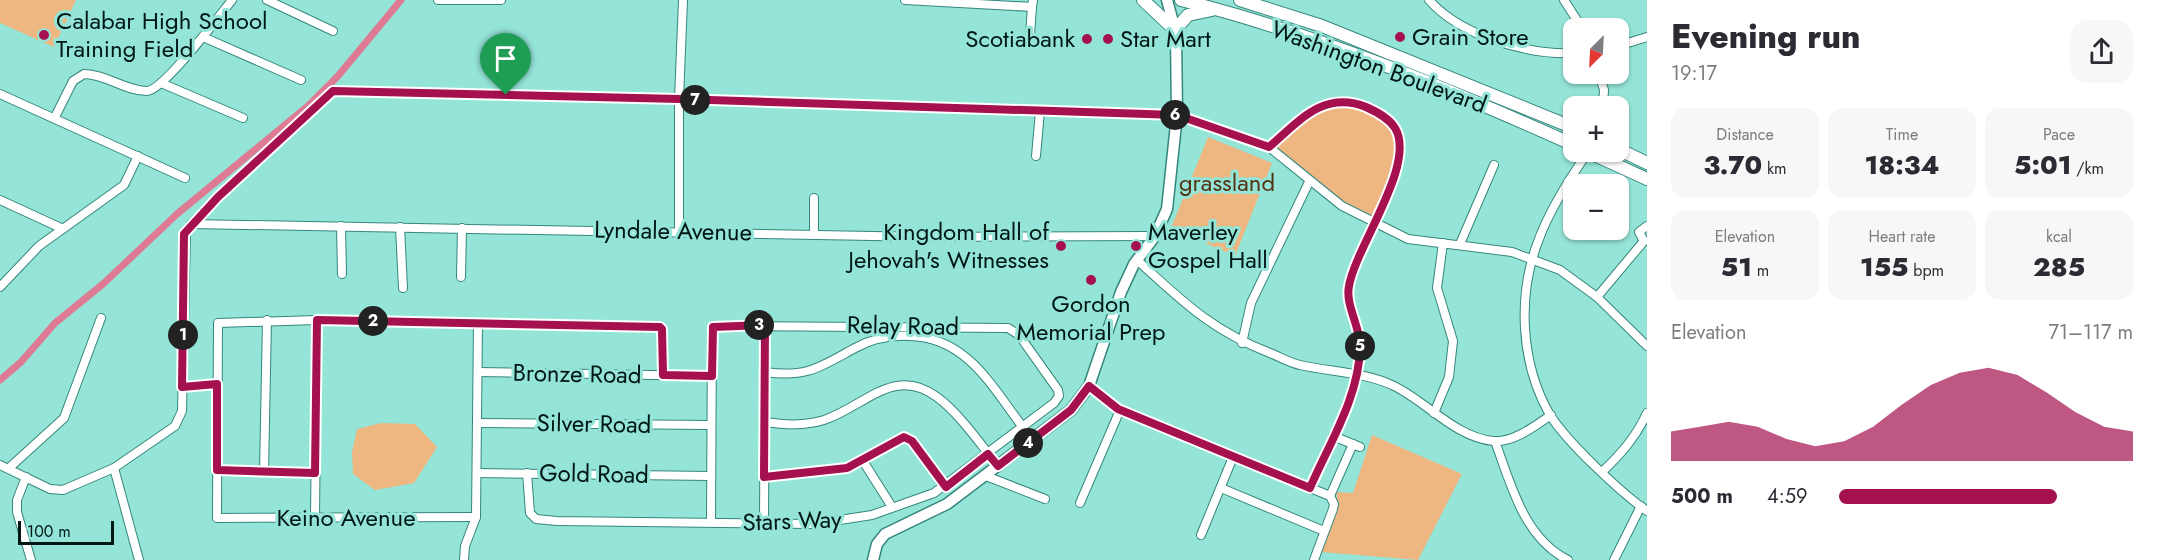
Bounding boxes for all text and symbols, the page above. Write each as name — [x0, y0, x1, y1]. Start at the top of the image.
place label: Calabar High School Training Field — [56, 3, 268, 66]
street label: Washington Boulevard — [1267, 11, 1492, 122]
text: Evening run — [1671, 13, 1861, 60]
north arrow — [1563, 18, 1629, 84]
map controls — [1563, 18, 1629, 240]
place label: Grain Store — [1412, 19, 1529, 54]
button: share — [2070, 20, 2133, 83]
place label: Scotiabank — [965, 21, 1075, 56]
place label: Star Mart — [1120, 21, 1211, 56]
marker: Calabar High School Training Field — [37, 28, 51, 42]
marker: Grain Store — [1393, 30, 1407, 44]
marker: Scotiabank — [1080, 32, 1094, 46]
marker: Star Mart — [1101, 32, 1115, 46]
pin — [480, 33, 531, 95]
icon: arrive — [489, 42, 522, 75]
text: 19:17 — [1671, 59, 1717, 88]
pin: 7 — [680, 85, 710, 115]
text: 7 — [690, 88, 700, 111]
button: + — [1563, 96, 1629, 162]
pin: 6 — [1160, 100, 1190, 130]
text: 6 — [1170, 103, 1180, 126]
text: Distance — [1716, 123, 1774, 146]
text: Time — [1886, 123, 1918, 146]
text: Pace — [2043, 123, 2075, 146]
text: 3.70 — [1703, 146, 1762, 184]
text: 18:34 — [1865, 146, 1939, 184]
text: 5:01 — [2014, 146, 2071, 184]
text: km — [1762, 157, 1787, 180]
text: /km — [2071, 157, 2104, 180]
park label: grassland — [1179, 165, 1275, 200]
button: − — [1563, 174, 1629, 240]
street label: Lyndale Avenue — [594, 212, 752, 249]
place label: Kingdom Hall of Jehovah's Witnesses — [845, 214, 1050, 277]
place label: Maverley Gospel Hall — [1148, 214, 1268, 277]
text: Elevation — [1715, 225, 1775, 248]
text: Heart rate — [1869, 225, 1935, 248]
text: kcal — [2046, 225, 2072, 248]
marker: Kingdom Hall of Jehovah's Witnesses — [1054, 239, 1068, 253]
marker: Maverley Gospel Hall — [1129, 239, 1143, 253]
text: 51 — [1721, 248, 1752, 286]
text: 155 — [1860, 248, 1908, 286]
text: 285 — [2033, 248, 2085, 286]
text: m — [1752, 259, 1769, 282]
text: bpm — [1908, 259, 1944, 282]
marker: Gordon Memorial Prep — [1084, 273, 1098, 287]
place label: Gordon Memorial Prep — [1017, 286, 1165, 349]
pin: 2 — [358, 306, 388, 336]
street label: Relay Road — [847, 307, 959, 344]
text: 2 — [368, 309, 378, 332]
pin: 3 — [744, 310, 774, 340]
text: 3 — [754, 313, 764, 336]
text: Elevation — [1671, 318, 1746, 347]
text: 71–117 m — [2049, 318, 2133, 347]
pin: 1 — [168, 320, 198, 350]
text: 1 — [179, 323, 187, 346]
pin: 5 — [1345, 331, 1375, 361]
text: 5 — [1355, 334, 1365, 357]
street label: Bronze Road — [512, 355, 642, 392]
street label: Silver Road — [536, 405, 652, 442]
pin: 4 — [1013, 428, 1043, 458]
text: 4 — [1022, 431, 1034, 454]
street label: Gold Road — [539, 455, 649, 492]
text: 500 m — [1671, 482, 1733, 511]
text: 4:59 — [1767, 482, 1807, 511]
street label: Keino Avenue — [276, 500, 416, 535]
street label: Stars Way — [742, 501, 842, 540]
scale bar — [18, 518, 114, 546]
text: 100 m — [27, 520, 71, 543]

